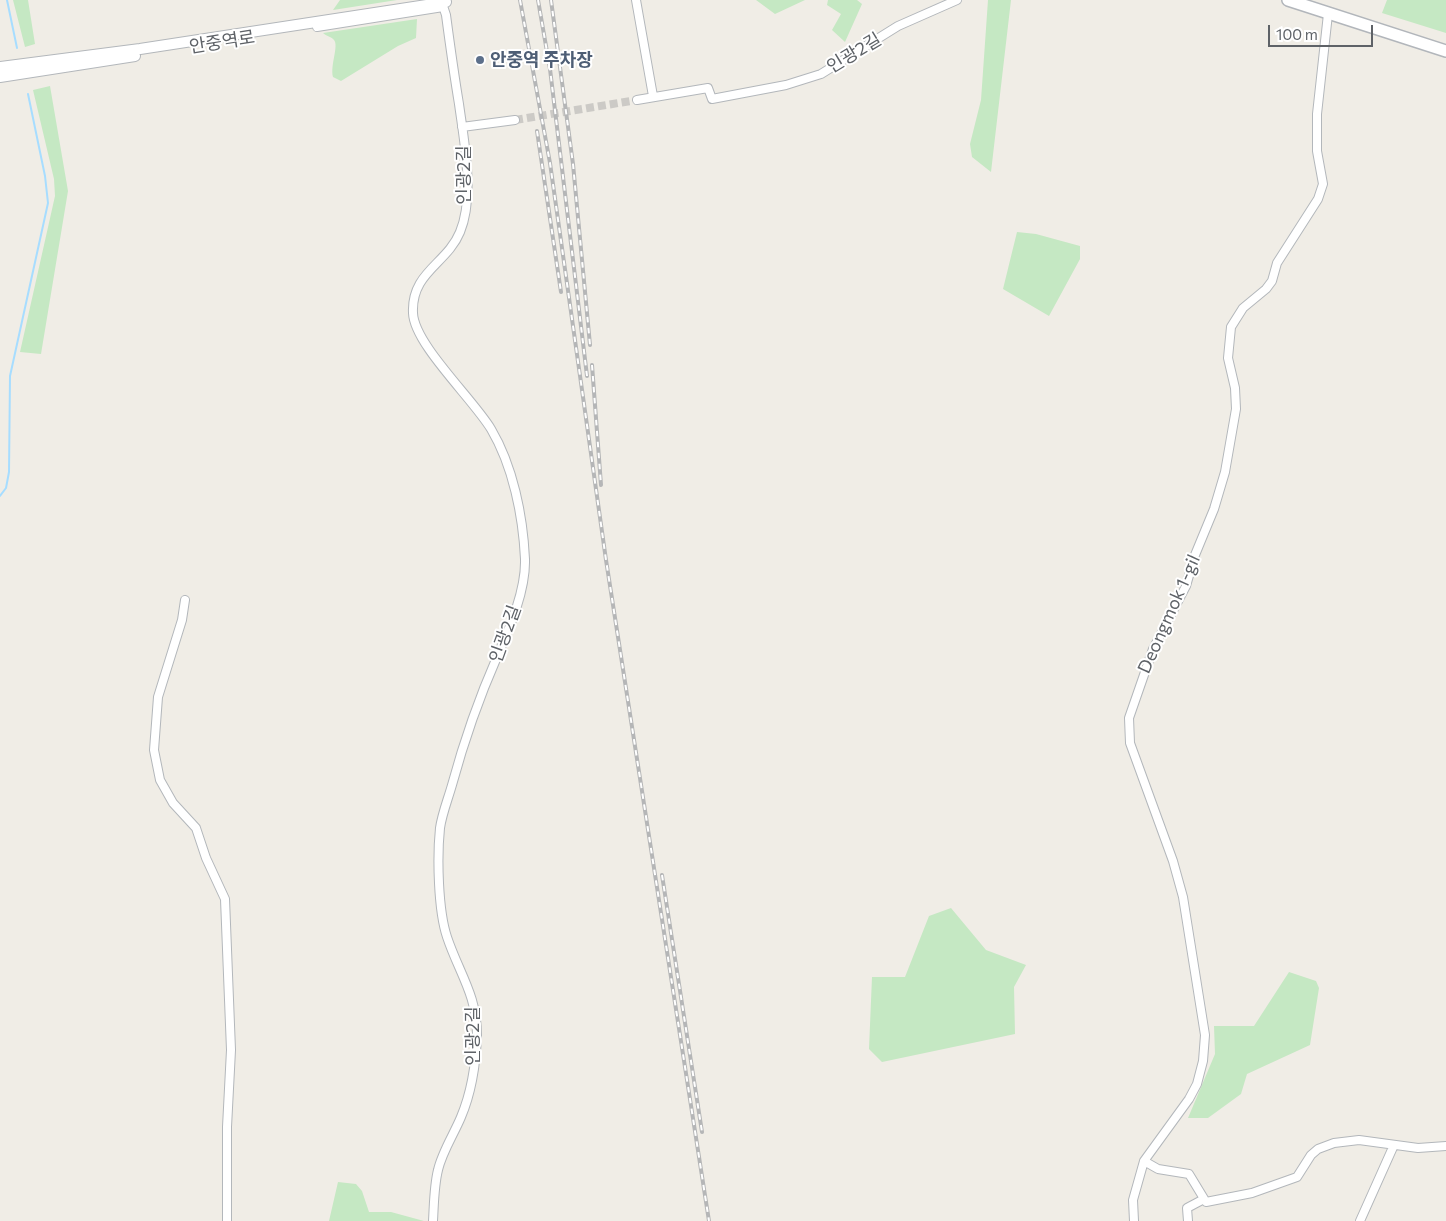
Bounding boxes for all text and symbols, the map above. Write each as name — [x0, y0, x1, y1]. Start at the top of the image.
scale bar — [1271, 15, 1376, 47]
text: 100 m — [1276, 25, 1318, 43]
street label: 안중역로 — [188, 26, 256, 58]
street label: 인광2길 — [823, 28, 885, 78]
place label: 안중역 주차장 — [490, 49, 593, 71]
marker: 안중역 주차장 — [474, 54, 486, 66]
street label: 인광2길 — [453, 145, 475, 205]
street label: Deongmok 1-gil — [1133, 551, 1205, 677]
street label: 인광2길 — [485, 602, 525, 666]
street label: 인광2길 — [462, 1006, 484, 1066]

